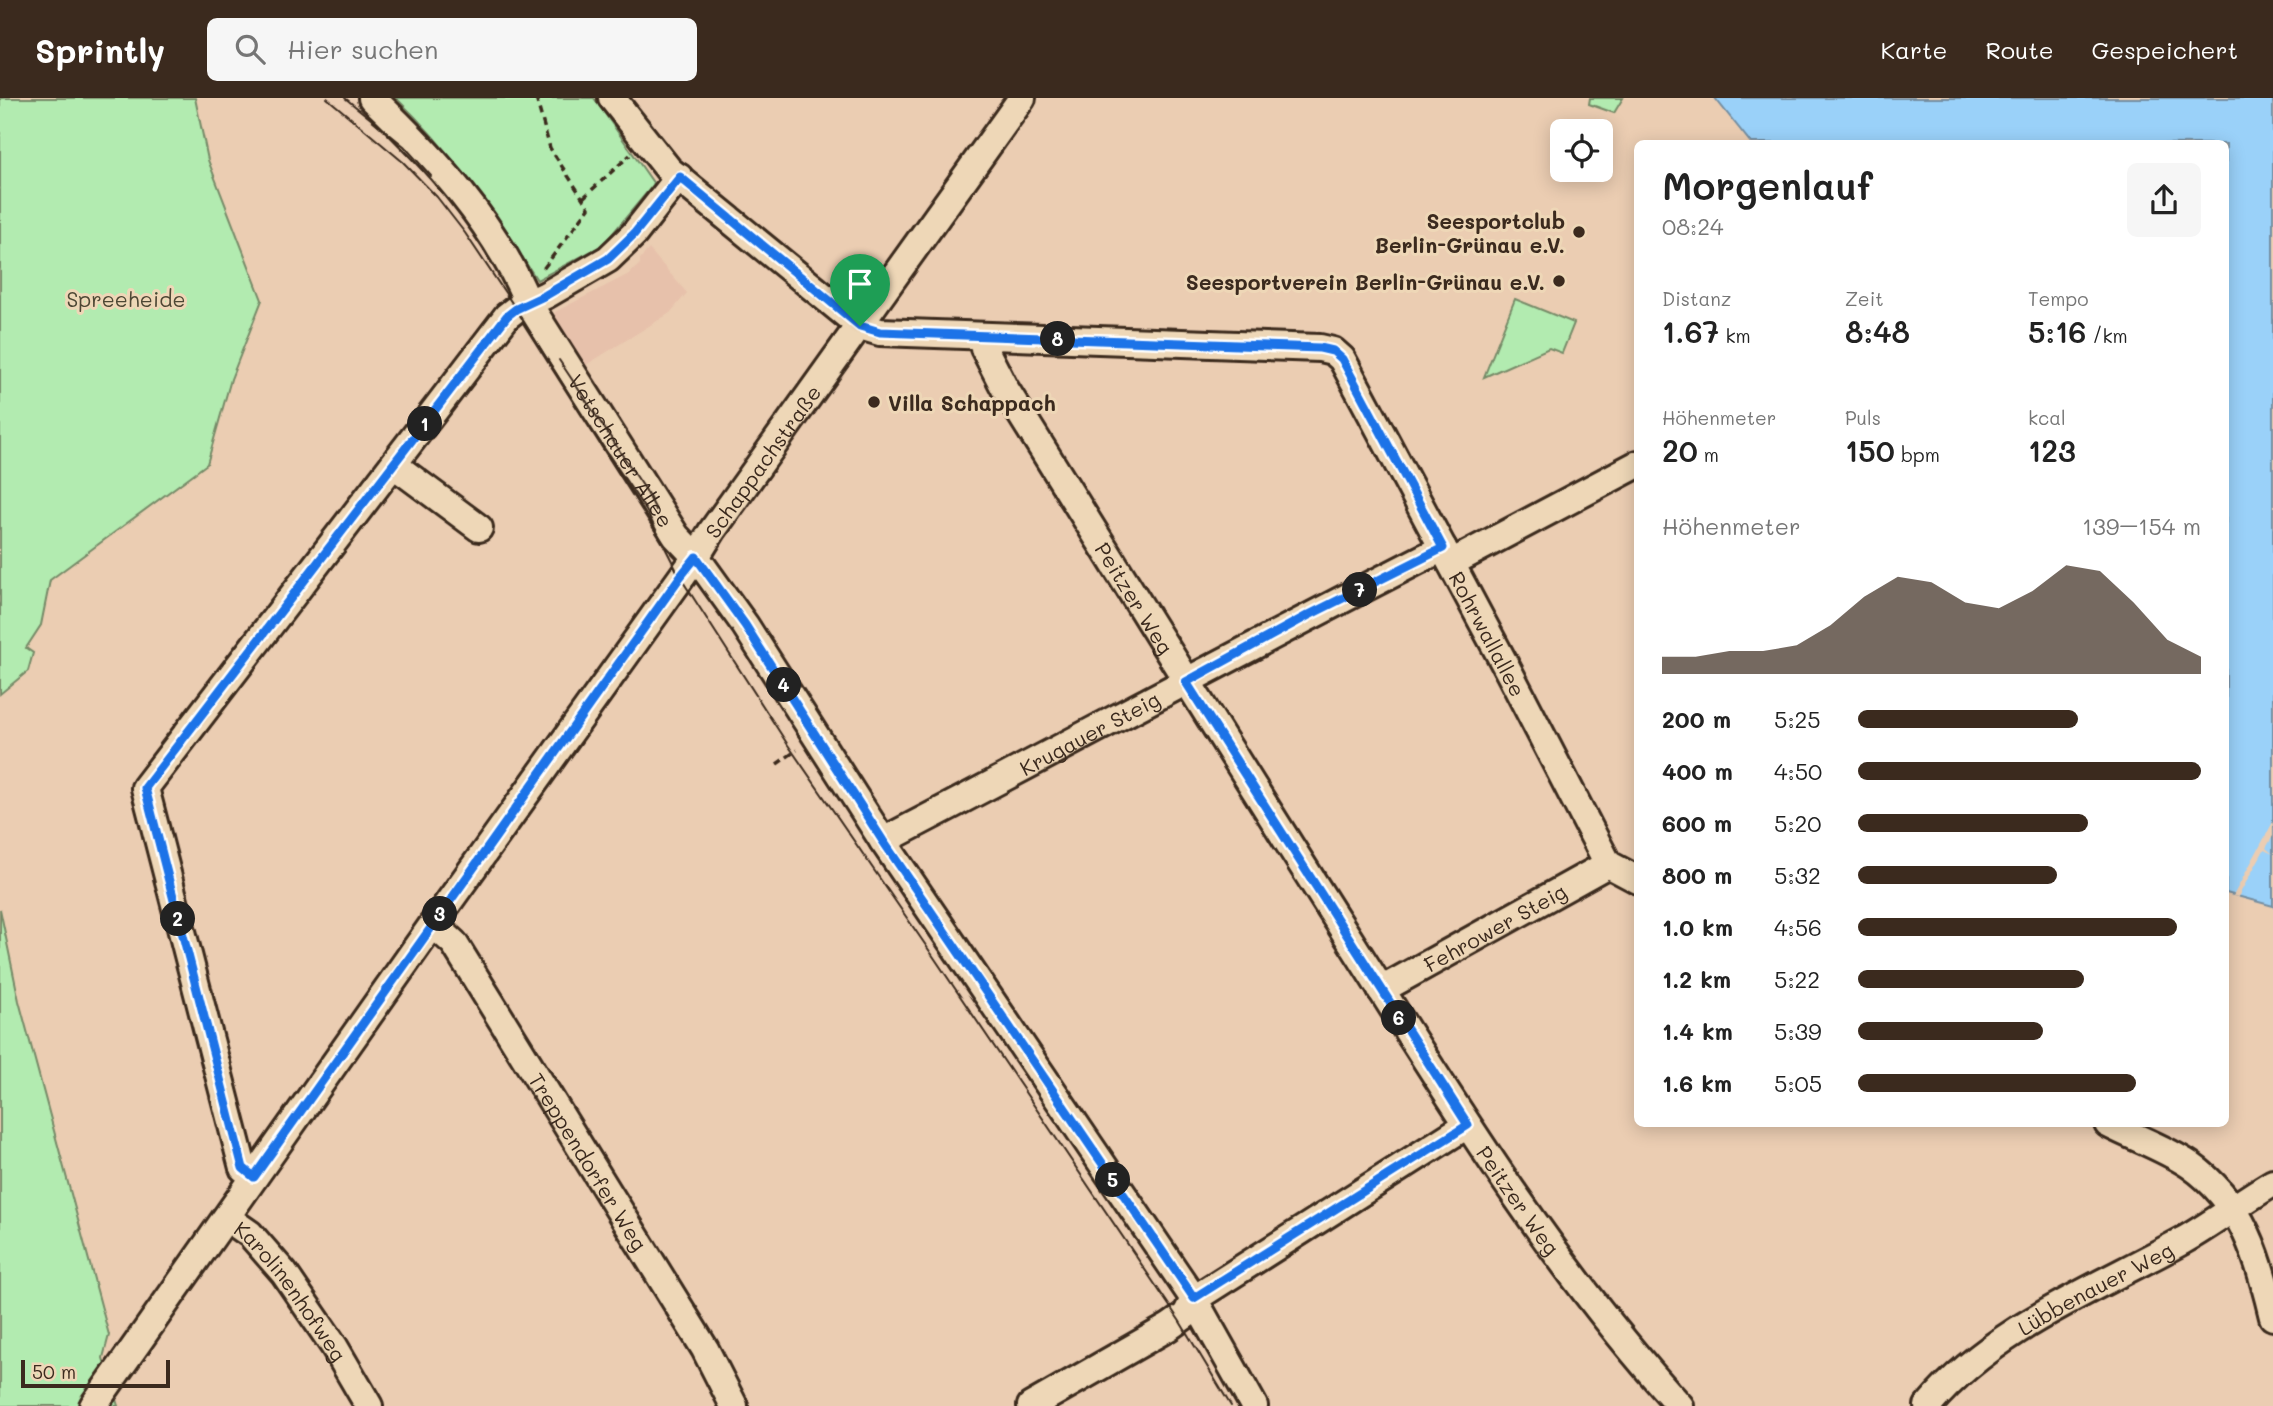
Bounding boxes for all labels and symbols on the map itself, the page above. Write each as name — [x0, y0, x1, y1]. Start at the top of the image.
place label: Seesportclub Berlin-Grünau e.V. — [1375, 207, 1565, 258]
marker: Seesportclub Berlin-Grünau e.V. — [1571, 224, 1587, 240]
pin — [830, 254, 890, 326]
place label: Seesportverein Berlin-Grünau e.V. — [1186, 268, 1545, 295]
marker: Seesportverein Berlin-Grünau e.V. — [1551, 273, 1567, 289]
park label: Spreeheide — [67, 285, 185, 312]
pin: 8 — [1040, 322, 1076, 356]
street label: Vetschauer Allee — [563, 369, 680, 532]
street label: Schappachstraße — [698, 379, 826, 543]
place label: Villa Schappach — [888, 389, 1056, 416]
marker: Villa Schappach — [866, 394, 882, 410]
pin: 1 — [408, 406, 442, 442]
street label: Peitzer Weg — [1090, 537, 1180, 659]
street label: Rohrwallallee — [1444, 566, 1533, 701]
pin: 7 — [1342, 573, 1378, 608]
pin: 4 — [766, 668, 802, 702]
street label: Krugauer Steig — [1015, 685, 1164, 781]
street label: Fehrower Steig — [1419, 877, 1571, 977]
pin: 3 — [422, 896, 458, 932]
pin: 2 — [160, 902, 196, 936]
pin: 6 — [1382, 1000, 1416, 1035]
street label: Treppendorfer Weg — [524, 1067, 654, 1255]
street label: Peitzer Weg — [1472, 1140, 1566, 1260]
pin: 5 — [1096, 1162, 1130, 1198]
street label: Karolinenhofweg — [230, 1214, 353, 1366]
street label: Lübbenauer Weg — [2012, 1235, 2177, 1341]
scale bar — [21, 1357, 170, 1389]

